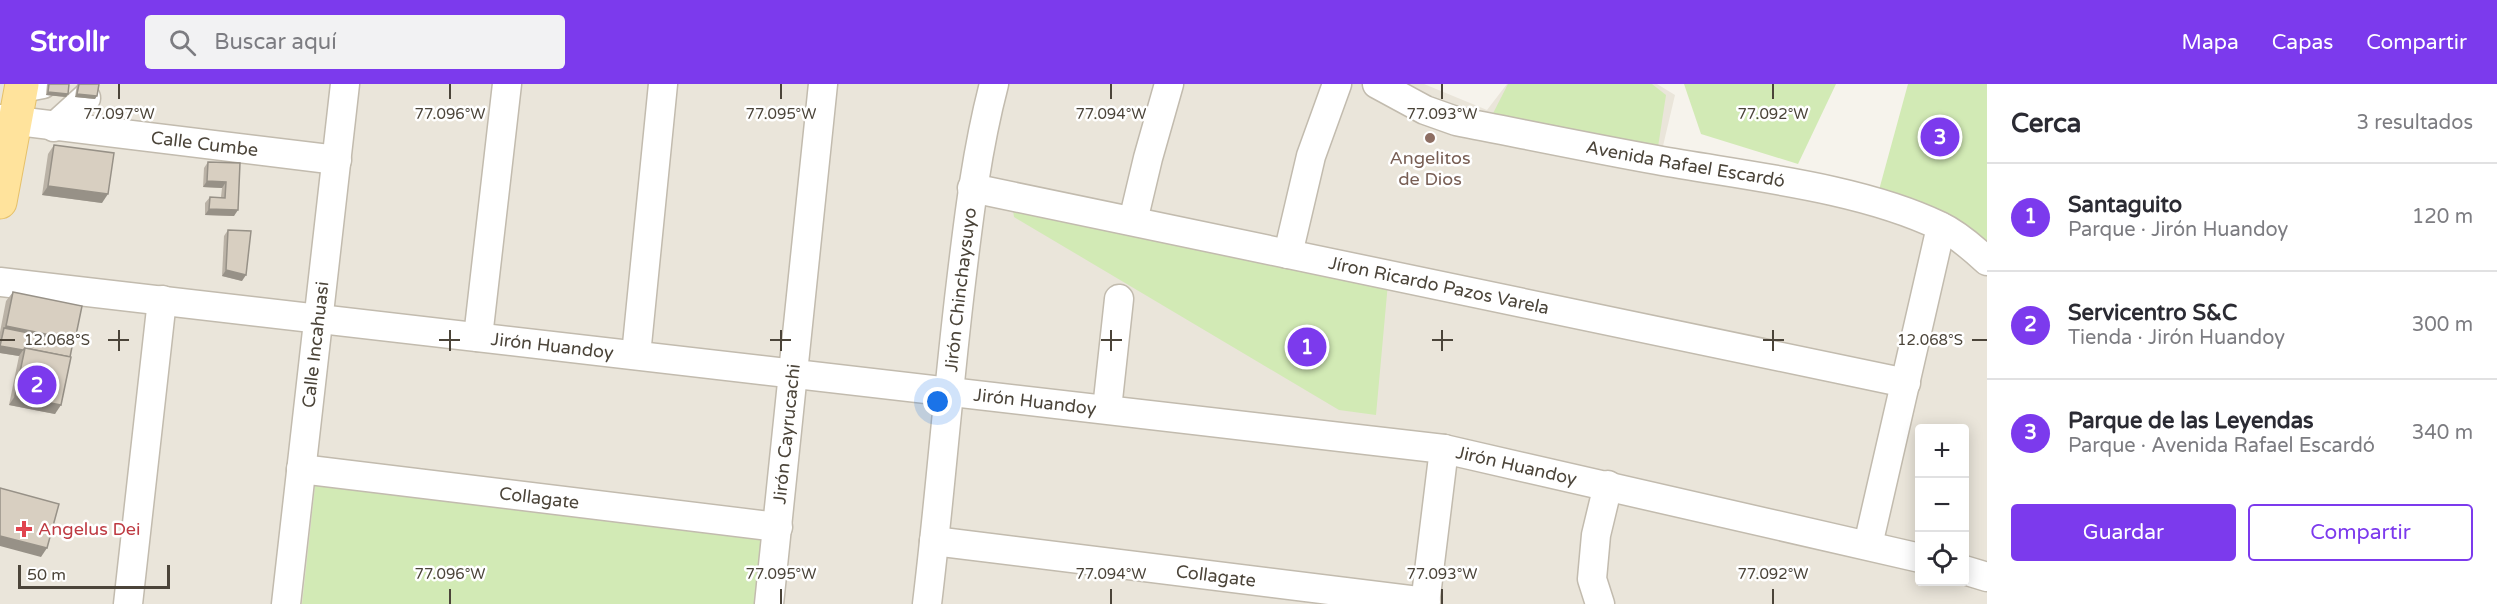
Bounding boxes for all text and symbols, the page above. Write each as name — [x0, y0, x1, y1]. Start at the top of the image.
search box — [145, 15, 565, 69]
text: Strollr — [30, 25, 109, 59]
icon: search — [166, 26, 199, 59]
text: Buscar aquí — [214, 29, 337, 55]
text: Mapa — [2182, 30, 2239, 55]
text: Capas — [2272, 30, 2333, 55]
text: Compartir — [2366, 30, 2467, 55]
text: 77.097°W — [83, 105, 155, 123]
text: 77.096°W — [415, 105, 485, 123]
text: 77.095°W — [746, 105, 816, 123]
text: 77.094°W — [1075, 105, 1147, 123]
text: 77.093°W — [1406, 105, 1478, 123]
text: 77.092°W — [1737, 105, 1809, 123]
text: Cerca — [2011, 108, 2081, 139]
text: 3 resultados — [2357, 111, 2473, 135]
pin: 3 — [1920, 115, 1960, 160]
street label: Calle Cumbe — [150, 126, 259, 161]
marker: Angelitos de Dios — [1423, 131, 1437, 145]
street label: Avenida Rafael Escardó — [1584, 136, 1787, 192]
place label: Angelitos de Dios — [1389, 147, 1471, 190]
text: Santaguito — [2068, 192, 2182, 218]
text: 1 — [2024, 205, 2037, 229]
text: 120 m — [2412, 205, 2473, 229]
street label: Jirón Chinchaysuyo — [940, 206, 981, 373]
text: Parque · Jirón Huandoy — [2068, 218, 2288, 242]
street label: Jíron Ricardo Pazos Varela — [1327, 252, 1551, 319]
street label: Calle Incahuasi — [297, 280, 334, 409]
text: Servicentro S&C — [2068, 300, 2237, 326]
text: 2 — [2024, 313, 2037, 337]
text: 300 m — [2412, 313, 2473, 337]
pin: 1 — [1288, 324, 1326, 370]
text: Tienda · Jirón Huandoy — [2068, 326, 2285, 350]
street label: Jirón Huandoy — [490, 328, 615, 364]
text: 12.068°S — [24, 331, 90, 349]
text: 12.068°S — [1897, 331, 1963, 349]
pin: 2 — [18, 362, 57, 408]
street label: Jirón Cayrucachi — [768, 363, 805, 505]
street label: Jirón Huandoy — [973, 384, 1098, 420]
your location — [923, 387, 952, 416]
text: Parque de las Leyendas — [2068, 408, 2314, 434]
text: 3 — [2024, 421, 2037, 445]
text: 340 m — [2412, 421, 2473, 445]
map controls — [1915, 424, 1969, 586]
button: + — [1915, 424, 1969, 478]
text: Parque · Avenida Rafael Escardó — [2068, 434, 2375, 458]
street label: Jirón Huandoy — [1454, 441, 1579, 490]
button: − — [1915, 478, 1969, 532]
street label: Collagate — [498, 482, 581, 514]
button: Guardar — [2011, 504, 2236, 561]
button: Compartir — [2248, 504, 2473, 561]
place label: Angelus Dei — [38, 518, 140, 540]
marker: Angelus Dei — [15, 520, 33, 538]
button: locate — [1915, 532, 1969, 586]
street label: Collagate — [1175, 560, 1257, 592]
scale bar — [18, 562, 170, 590]
text: 50 m — [27, 565, 66, 585]
text: 77.096°W — [415, 565, 485, 583]
text: 77.095°W — [746, 565, 816, 583]
text: 77.094°W — [1075, 565, 1147, 583]
text: 77.093°W — [1406, 565, 1478, 583]
text: 77.092°W — [1737, 565, 1809, 583]

